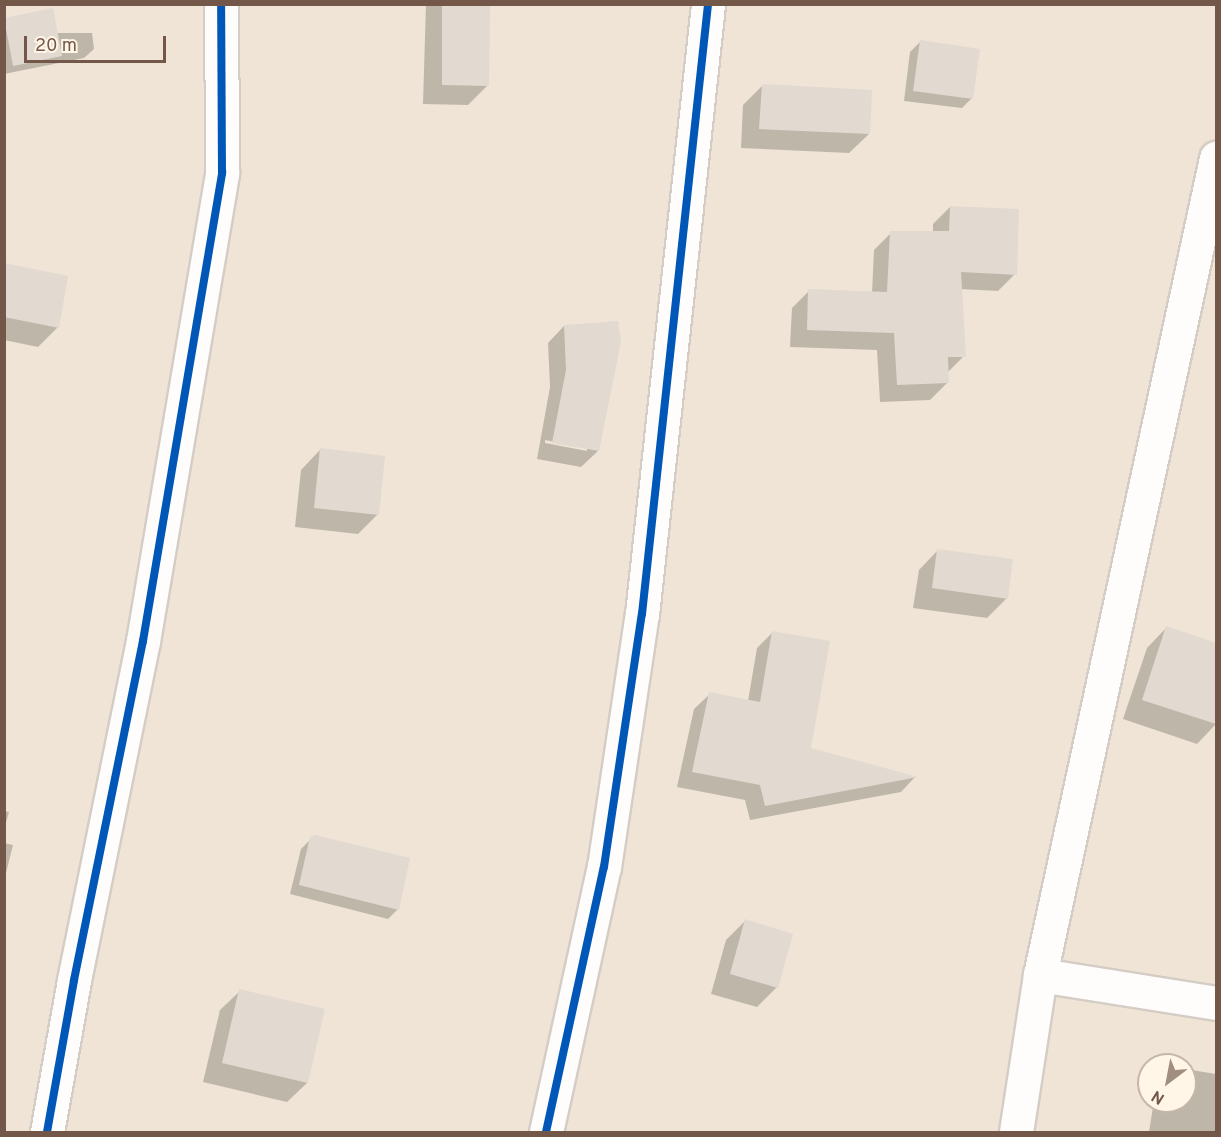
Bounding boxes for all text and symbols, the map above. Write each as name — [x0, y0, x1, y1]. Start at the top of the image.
scale bar — [27, 24, 170, 62]
text: 20 m — [35, 35, 77, 58]
north arrow — [1137, 1053, 1197, 1113]
text: N — [1148, 1085, 1169, 1108]

